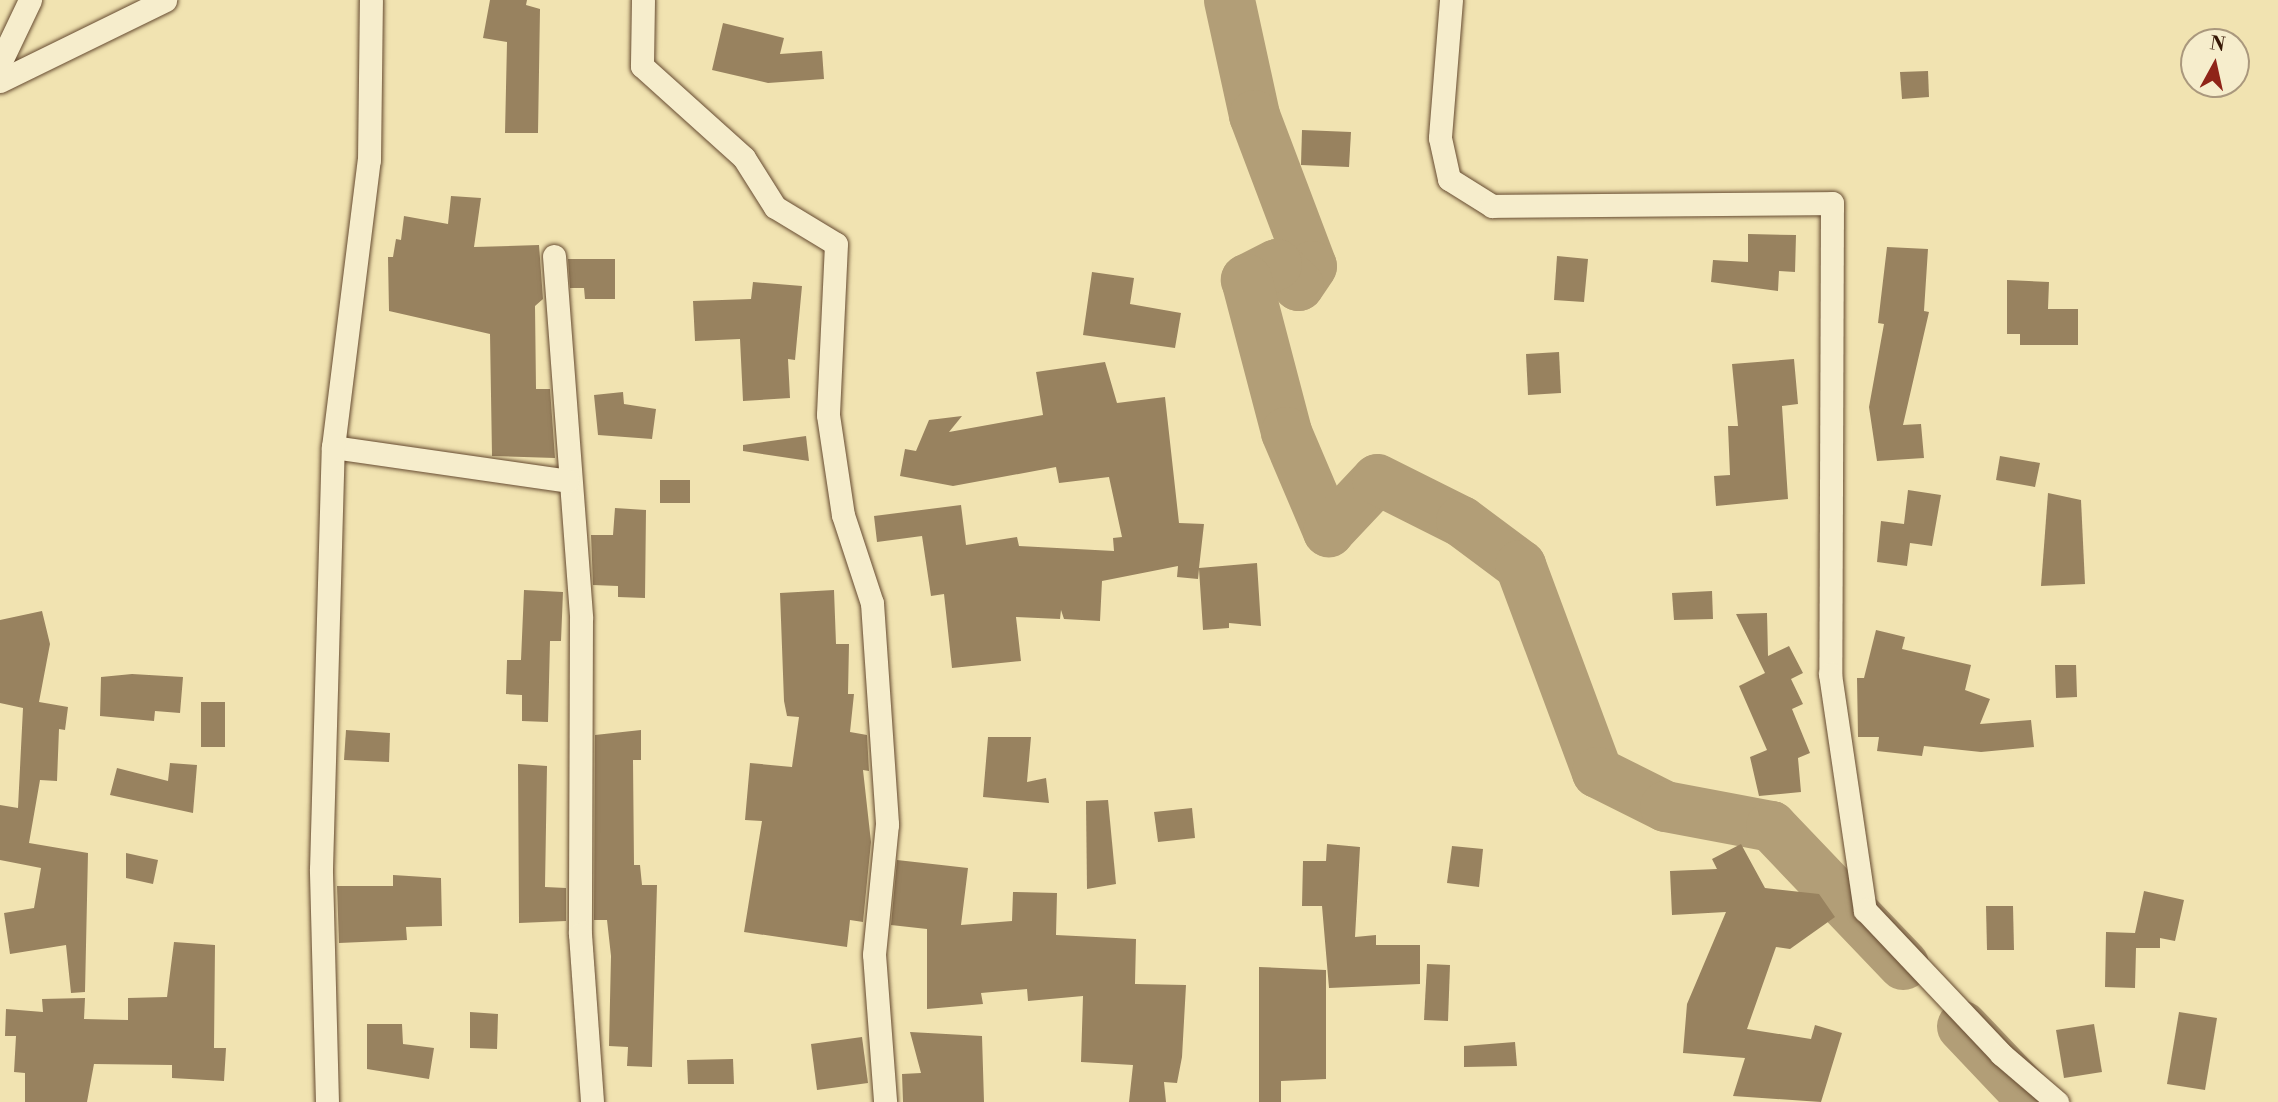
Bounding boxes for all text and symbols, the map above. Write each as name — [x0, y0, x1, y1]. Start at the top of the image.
north arrow — [2180, 28, 2250, 98]
text: N — [2209, 31, 2227, 57]

